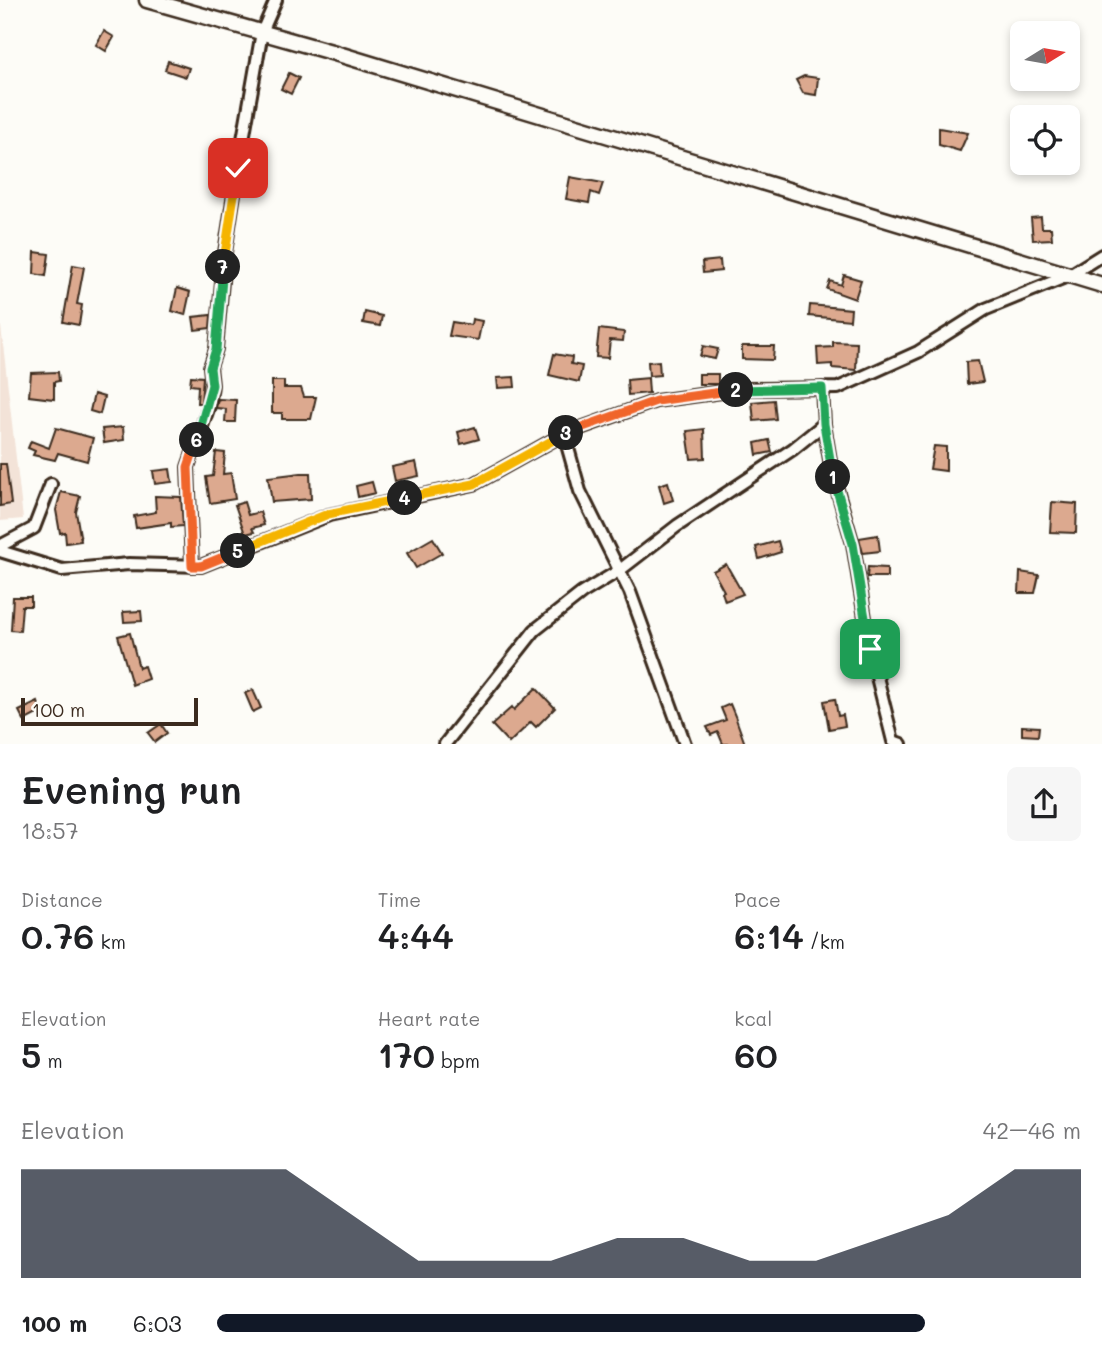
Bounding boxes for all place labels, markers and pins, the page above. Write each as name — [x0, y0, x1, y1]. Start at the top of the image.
pin — [208, 138, 268, 198]
pin: 7 — [206, 250, 241, 284]
pin: 2 — [718, 372, 754, 408]
pin: 3 — [548, 416, 584, 450]
pin: 6 — [180, 422, 214, 458]
pin: 1 — [816, 460, 850, 494]
pin: 4 — [388, 480, 422, 516]
pin: 5 — [220, 534, 256, 568]
pin — [840, 619, 900, 679]

